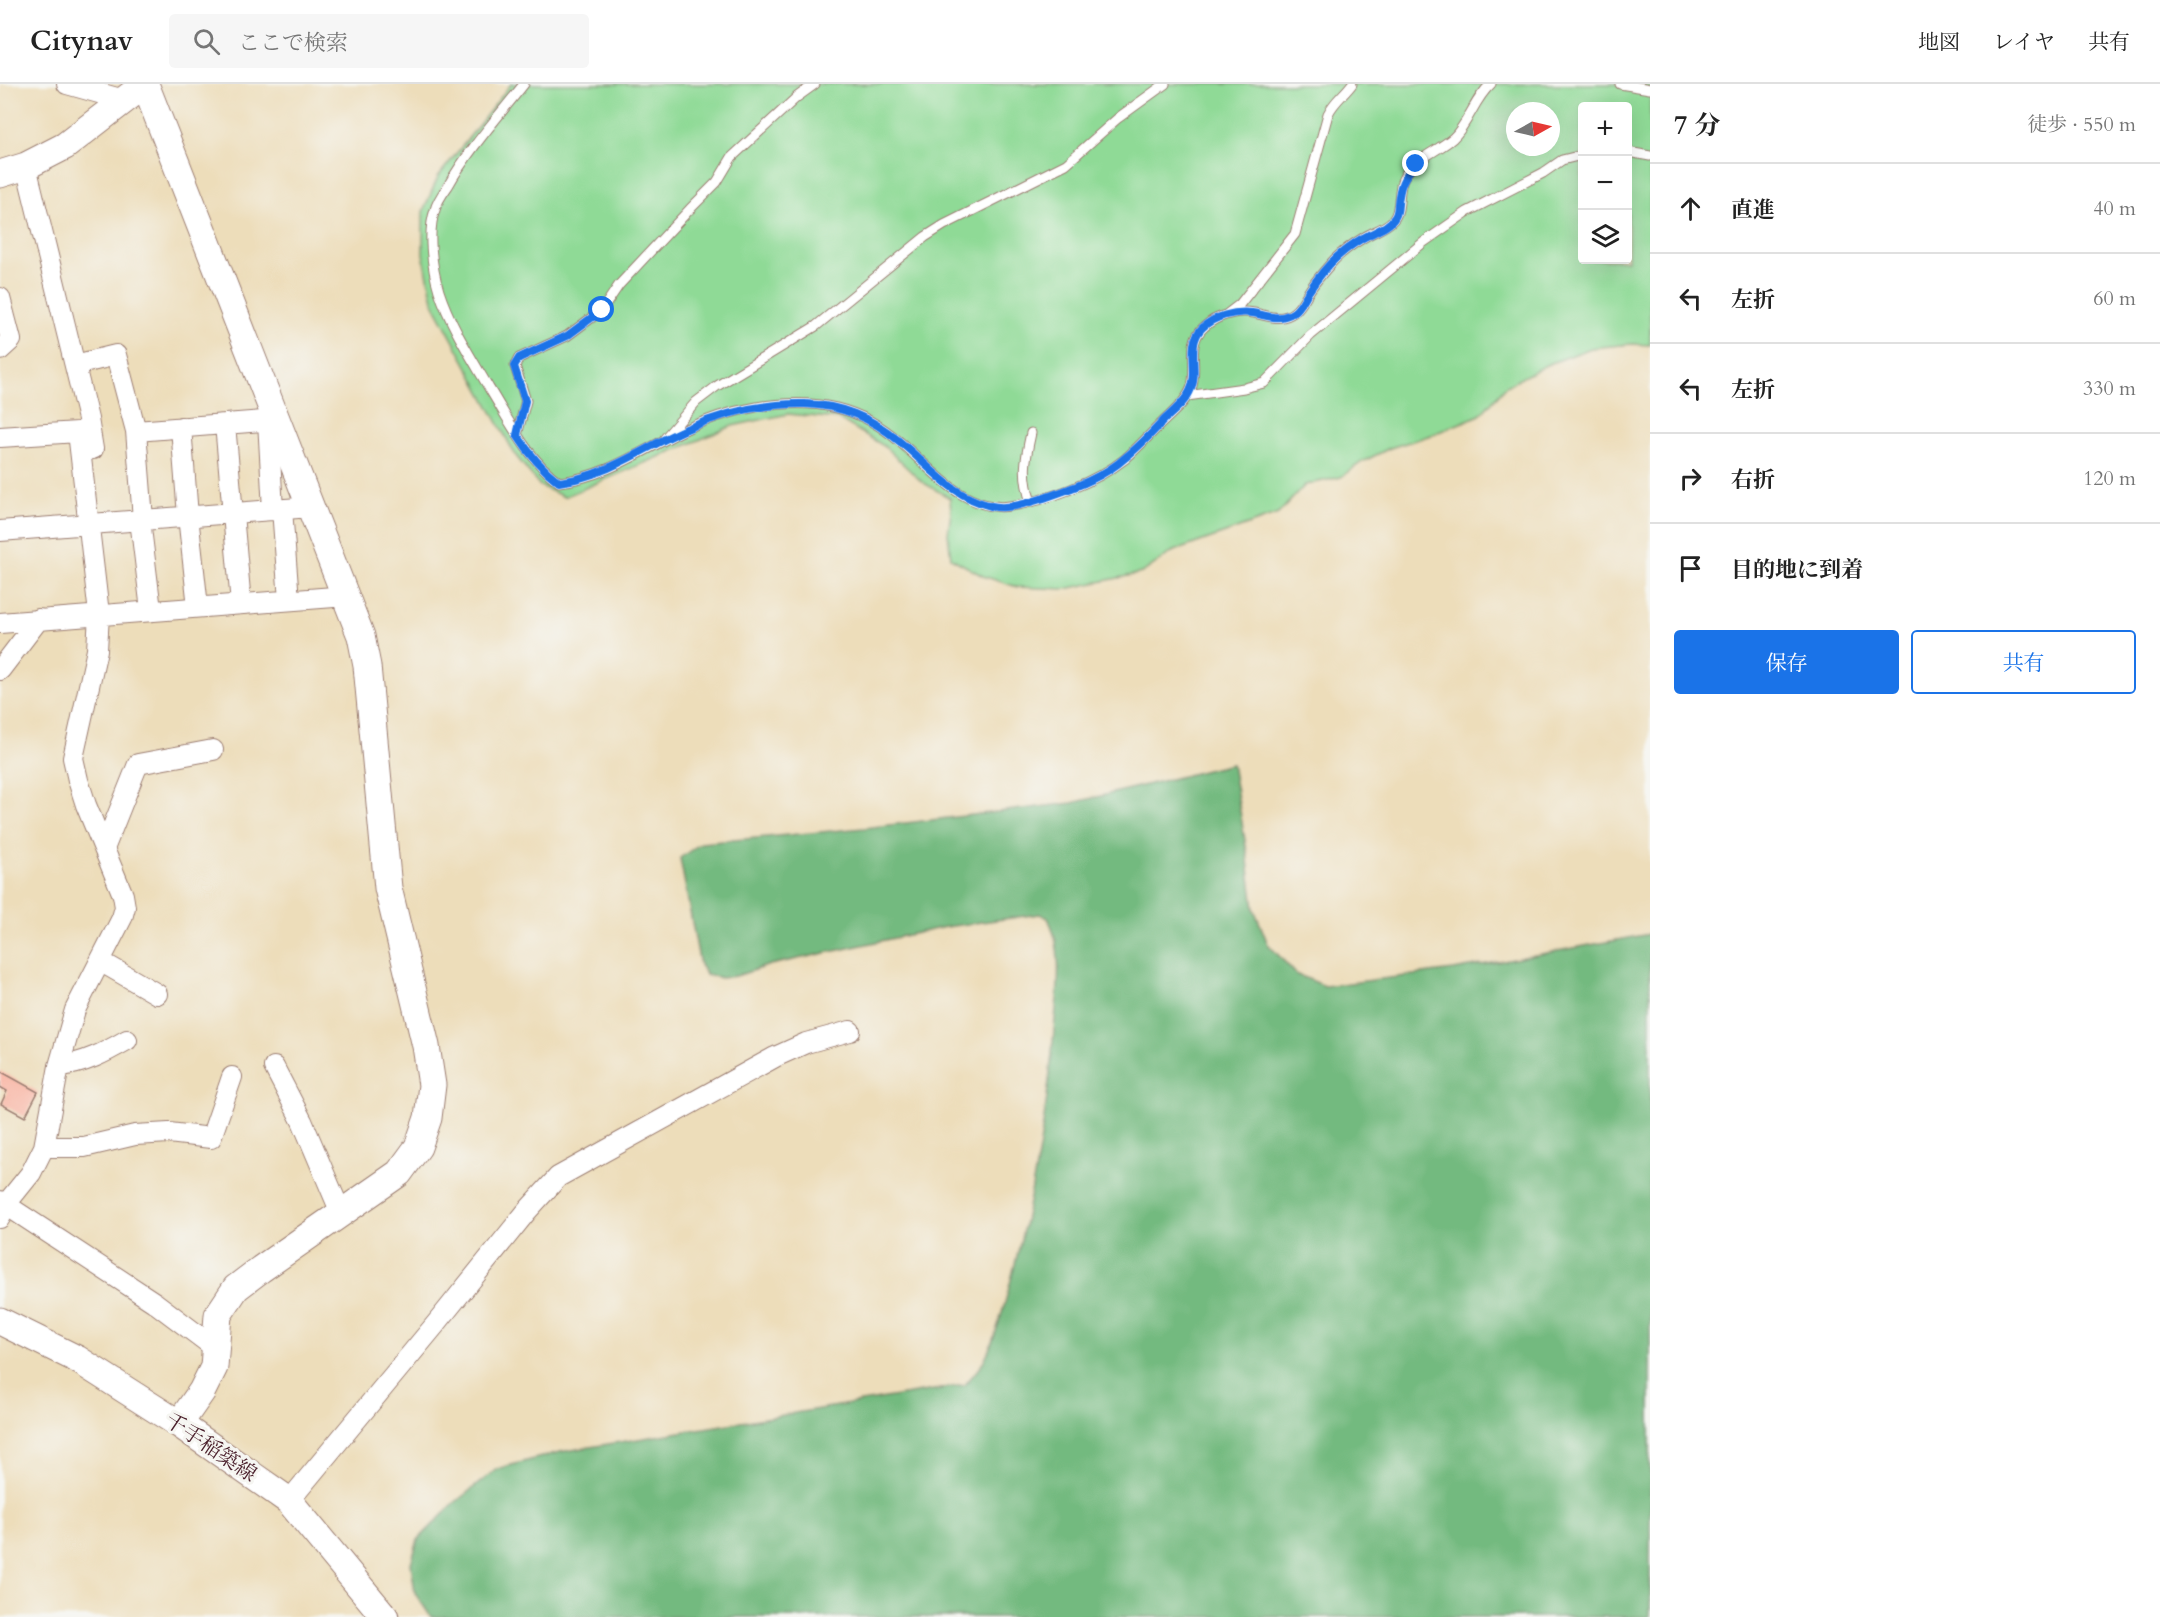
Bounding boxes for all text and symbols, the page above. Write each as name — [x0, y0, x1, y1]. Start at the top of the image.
search box — [169, 14, 589, 68]
text: Citynav — [30, 22, 133, 60]
icon: search — [190, 25, 223, 58]
text: ここで検索 — [238, 28, 348, 58]
text: 地図 — [1918, 28, 1960, 57]
text: レイヤ — [1993, 28, 2055, 57]
text: 共有 — [2088, 28, 2130, 57]
north arrow — [1506, 102, 1560, 156]
map controls — [1578, 102, 1632, 264]
button: + — [1578, 102, 1632, 156]
text: 7 分 — [1674, 108, 1720, 143]
text: 徒歩 · 550 m — [2027, 111, 2136, 138]
route end — [1402, 150, 1428, 176]
button: − — [1578, 156, 1632, 210]
icon: ahead — [1674, 192, 1707, 225]
text: 直進 — [1731, 195, 1775, 225]
text: 40 m — [2093, 195, 2136, 222]
button: layers — [1578, 210, 1632, 264]
icon: left — [1674, 282, 1707, 315]
text: 左折 — [1731, 285, 1775, 315]
text: 60 m — [2093, 285, 2136, 312]
route start — [588, 296, 614, 322]
icon: left — [1674, 372, 1707, 405]
text: 左折 — [1731, 375, 1775, 405]
text: 330 m — [2083, 375, 2136, 402]
icon: right — [1674, 462, 1707, 495]
text: 右折 — [1731, 465, 1775, 495]
text: 120 m — [2083, 465, 2136, 492]
icon: arrive — [1674, 552, 1707, 585]
text: 目的地に到着 — [1731, 555, 1863, 585]
button: 保存 — [1674, 630, 1899, 694]
button: 共有 — [1911, 630, 2136, 694]
street label: 千手稲築線 — [159, 1406, 262, 1489]

